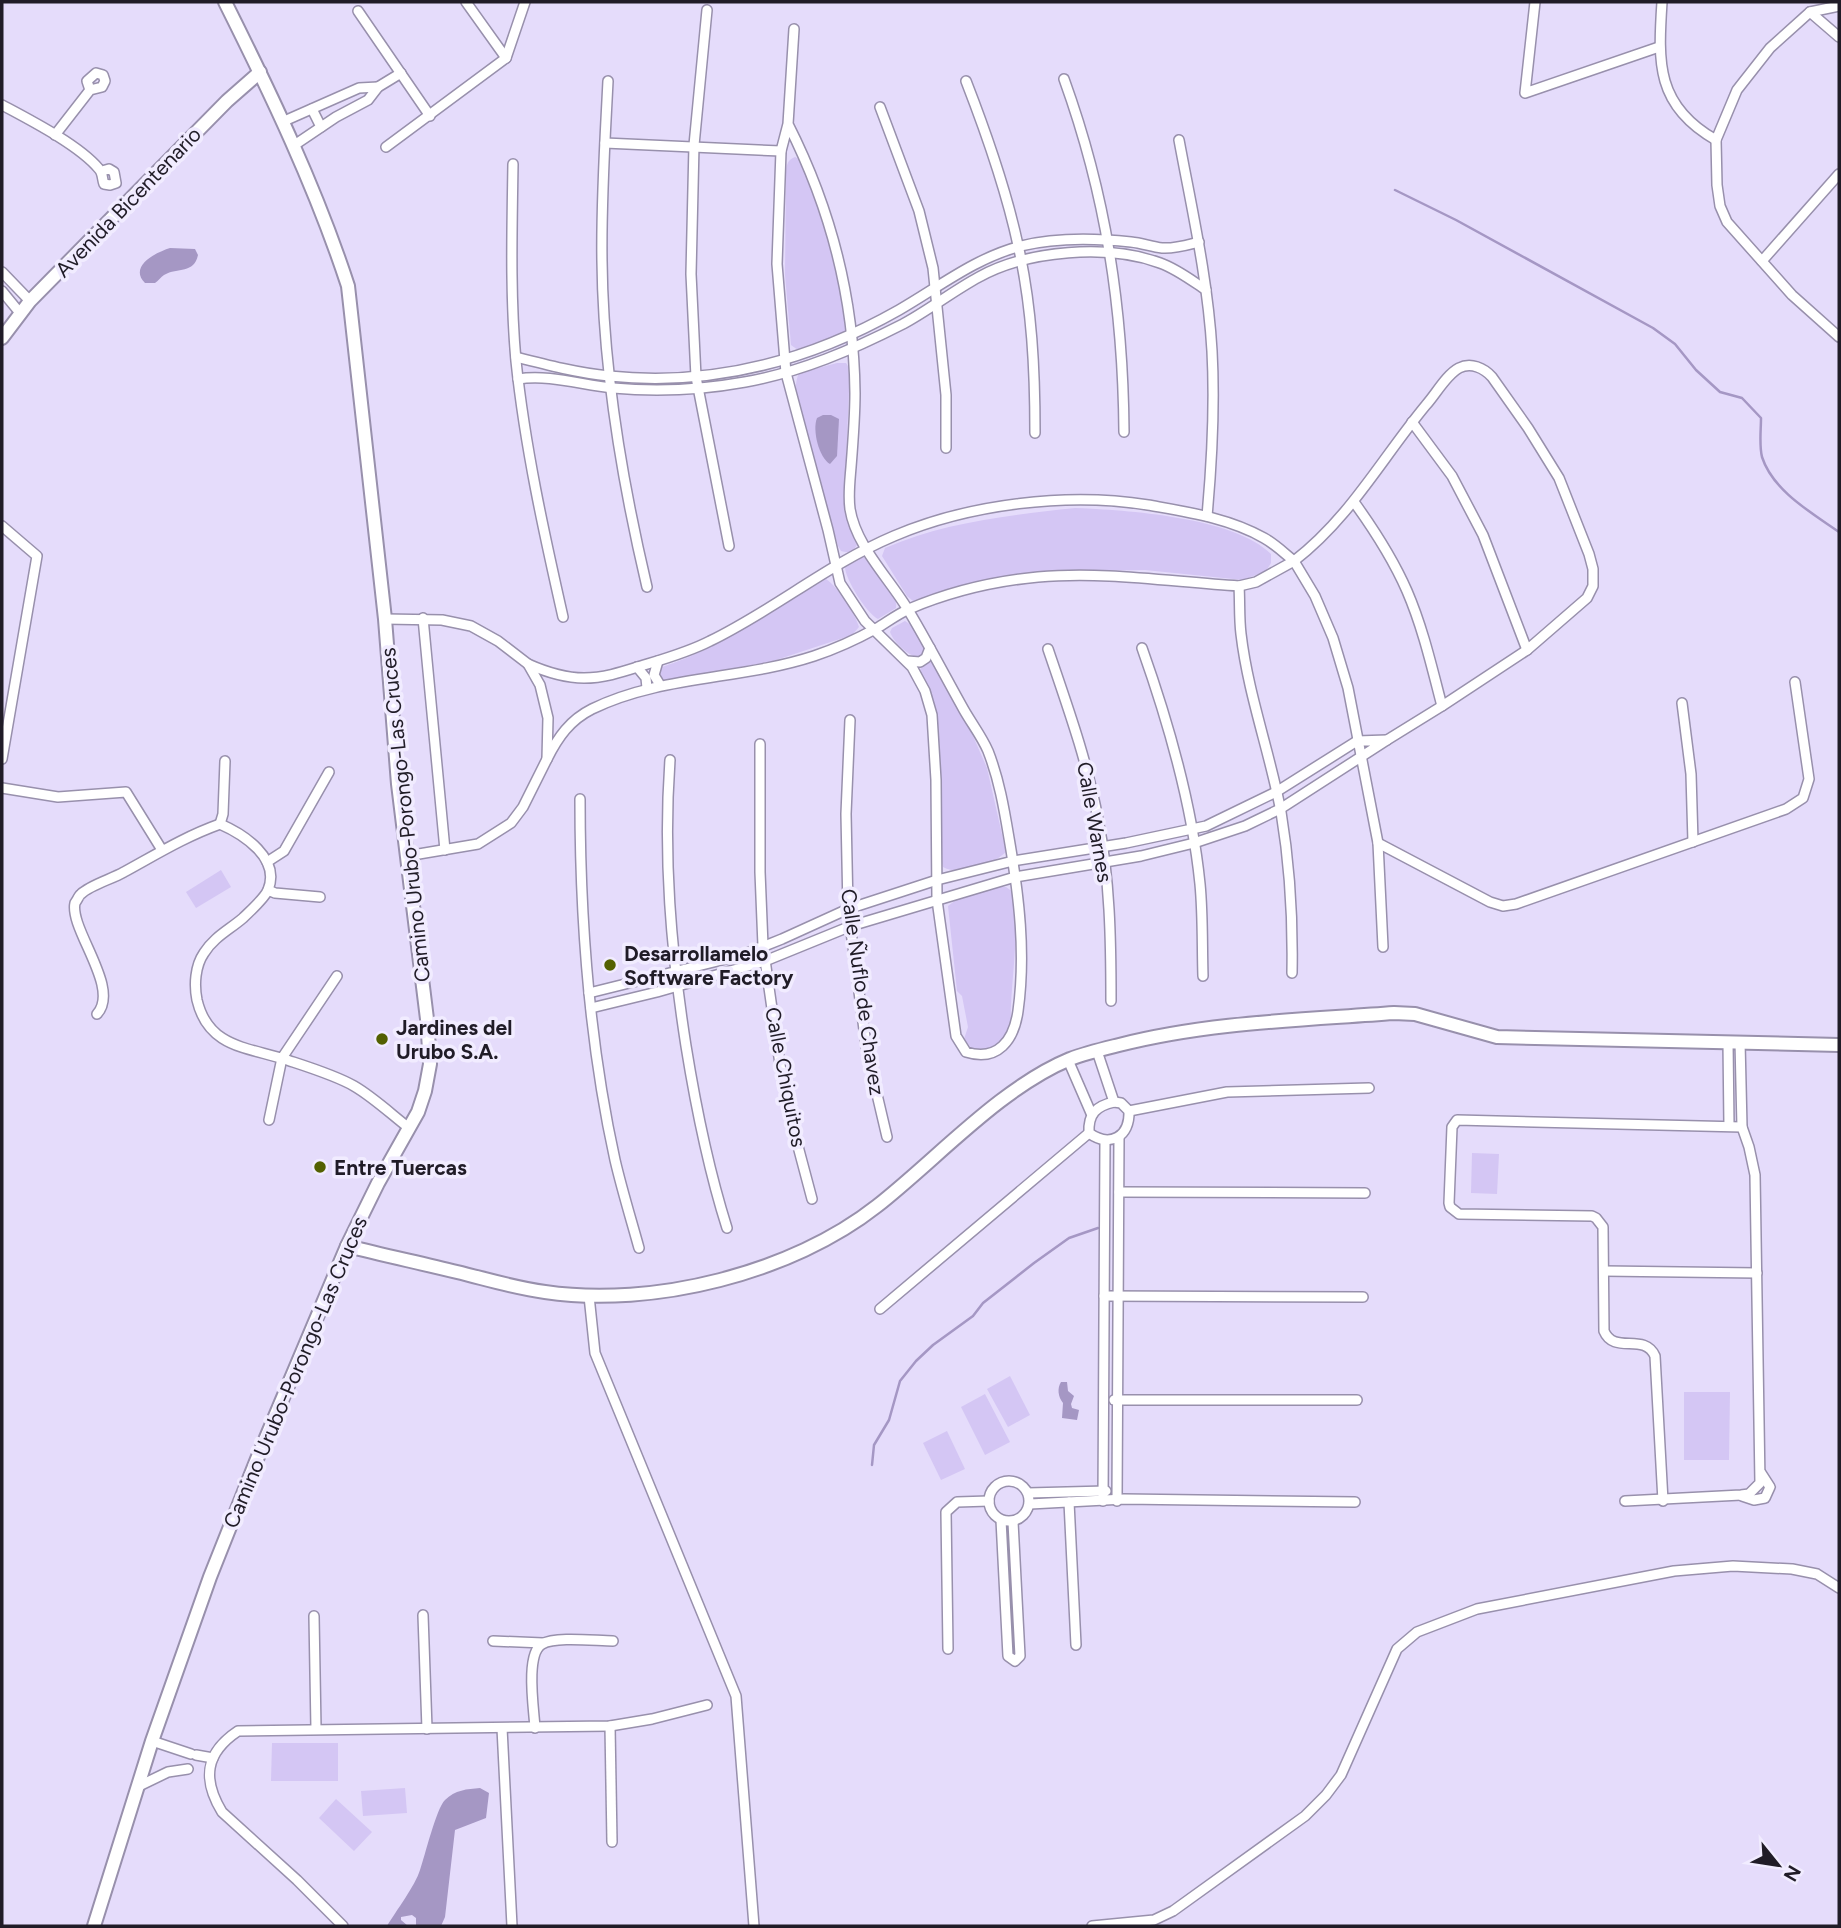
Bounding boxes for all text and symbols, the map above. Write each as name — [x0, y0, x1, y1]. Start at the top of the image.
street label: Avenida Bicentenario — [50, 122, 206, 282]
street label: Camino Urubo-Porongo-Las Cruces — [375, 647, 435, 983]
street label: Calle Warnes — [1072, 760, 1118, 884]
street label: Calle Ñuflo de Chavez — [836, 887, 890, 1097]
place label: Desarrollamelo Software Factory — [624, 941, 794, 990]
marker: Desarrollamelo Software Factory — [602, 957, 618, 973]
street label: Calle Chiquitos — [760, 1005, 812, 1149]
place label: Jardines del Urubo S.A. — [396, 1015, 512, 1064]
marker: Jardines del Urubo S.A. — [374, 1031, 390, 1047]
place label: Entre Tuercas — [334, 1155, 467, 1180]
marker: Entre Tuercas — [312, 1159, 328, 1175]
street label: Camino Urubo-Porongo-Las Cruces — [218, 1212, 372, 1532]
north arrow — [1743, 1830, 1813, 1900]
text: N — [1779, 1861, 1806, 1885]

